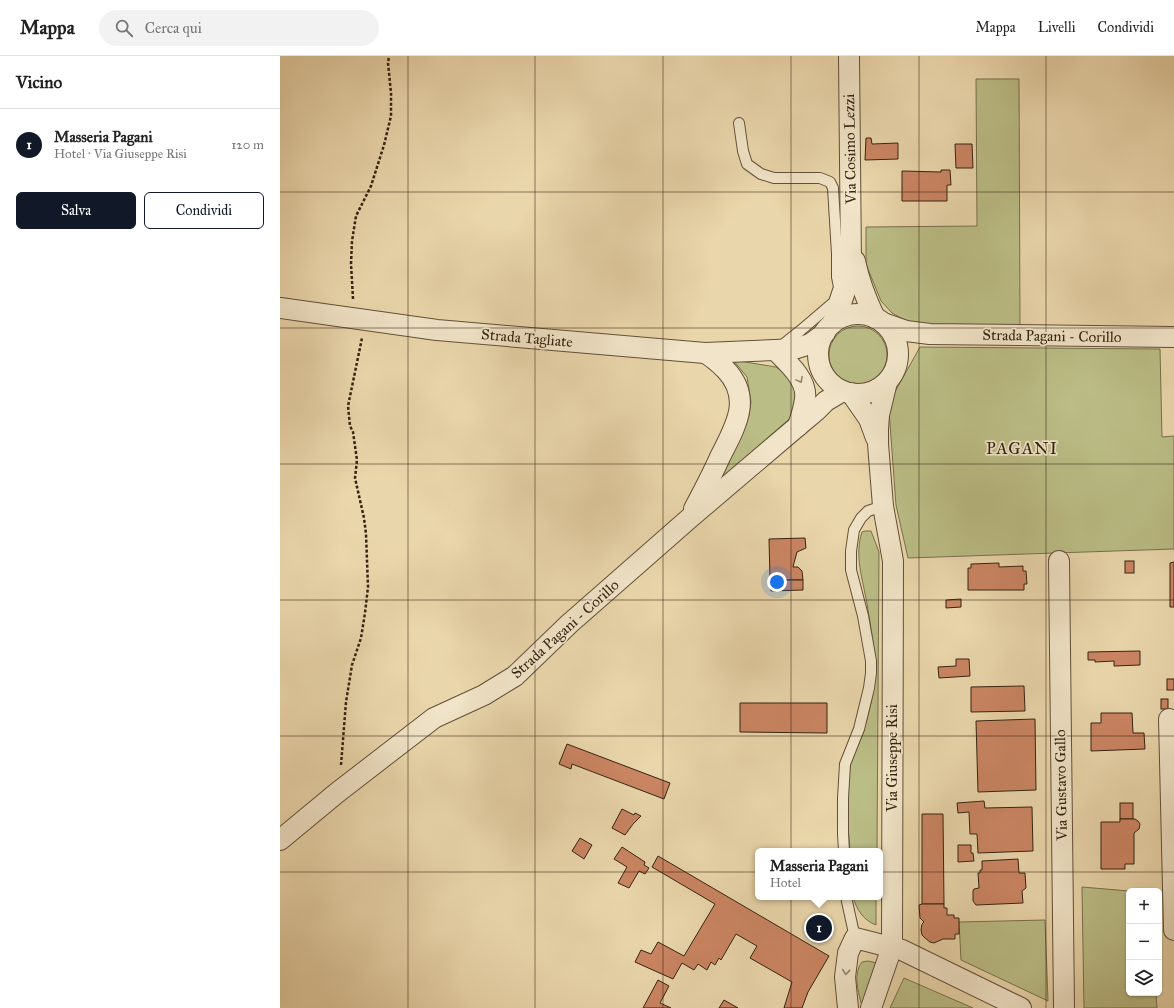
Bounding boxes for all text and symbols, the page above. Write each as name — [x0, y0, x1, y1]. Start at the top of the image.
search box — [99, 10, 379, 46]
text: Mappa — [20, 16, 75, 39]
icon: search — [113, 17, 135, 39]
text: Cerca qui — [145, 19, 202, 37]
text: Mappa — [975, 19, 1016, 36]
text: Livelli — [1038, 19, 1076, 36]
text: Condividi — [1098, 19, 1154, 36]
text: Vicino — [16, 72, 62, 93]
street label: Via Cosimo Lezzi — [840, 94, 860, 205]
text: Masseria Pagani — [54, 128, 153, 146]
text: 1 — [26, 137, 32, 153]
text: 120 m — [231, 137, 264, 153]
text: Hotel · Via Giuseppe Risi — [54, 146, 187, 162]
button: Salva — [16, 192, 136, 229]
button: Condividi — [144, 192, 264, 229]
street label: Strada Tagliate — [480, 325, 574, 351]
street label: Strada Pagani - Corillo — [982, 326, 1122, 346]
one-way arrow — [795, 376, 803, 383]
district label: PAGANI — [986, 438, 1058, 459]
your location — [767, 572, 787, 592]
street label: Strada Pagani - Corillo — [507, 576, 623, 682]
street label: Via Giuseppe Risi — [883, 704, 901, 813]
street label: Via Gustavo Gallo — [1051, 729, 1071, 842]
popup — [755, 848, 883, 900]
text: Masseria Pagani — [770, 857, 868, 875]
text: Hotel — [770, 875, 801, 891]
map controls — [1126, 888, 1162, 996]
button: + — [1126, 888, 1162, 924]
pin: 1 — [806, 913, 832, 943]
button: − — [1126, 924, 1162, 960]
button: layers — [1126, 960, 1162, 996]
one-way arrow — [841, 969, 850, 975]

